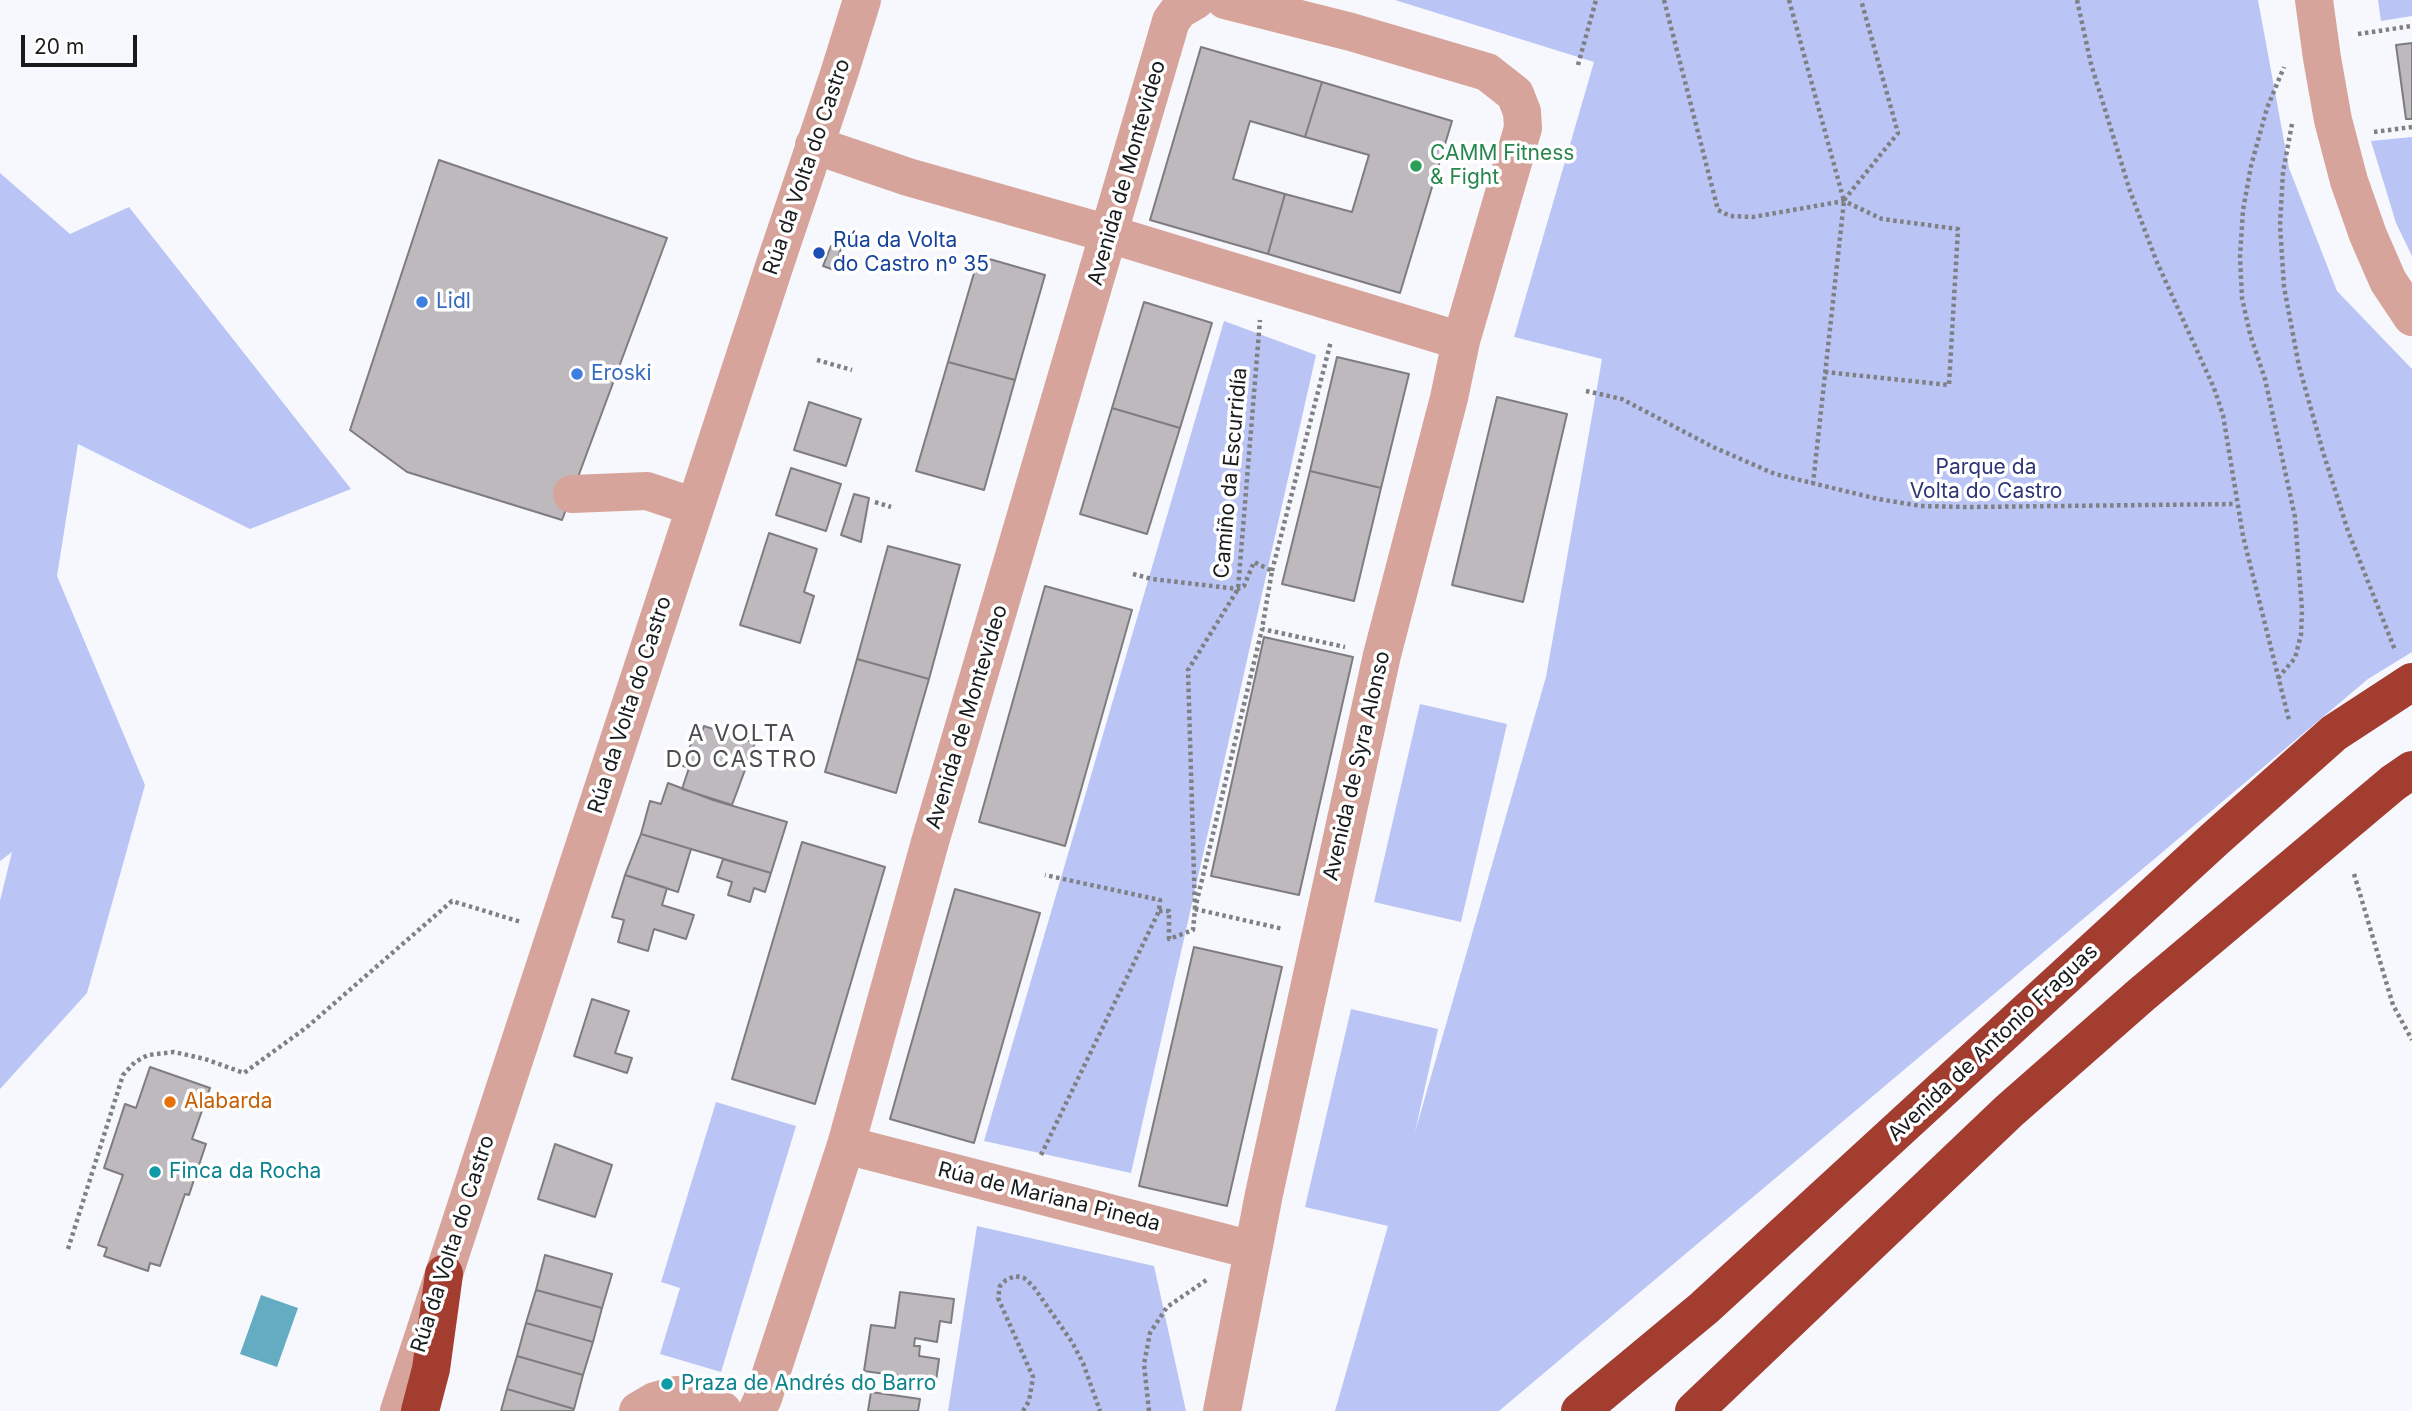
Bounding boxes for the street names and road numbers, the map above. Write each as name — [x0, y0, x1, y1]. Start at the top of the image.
street label: Rúa da Volta do Castro — [758, 56, 856, 278]
street label: Avenida de Montevideo — [1083, 58, 1171, 288]
street label: Camiño da Escurridía — [1209, 367, 1253, 579]
street label: Rúa da Volta do Castro — [583, 593, 677, 817]
street label: Avenida de Montevideo — [921, 602, 1013, 832]
street label: Avenida de Syra Alonso — [1318, 649, 1396, 883]
street label: Avenida de Antonio Fraguas — [1883, 939, 2103, 1147]
street label: Rúa da Volta do Castro — [406, 1132, 500, 1356]
street label: Rúa de Mariana Pineda — [935, 1157, 1163, 1237]

